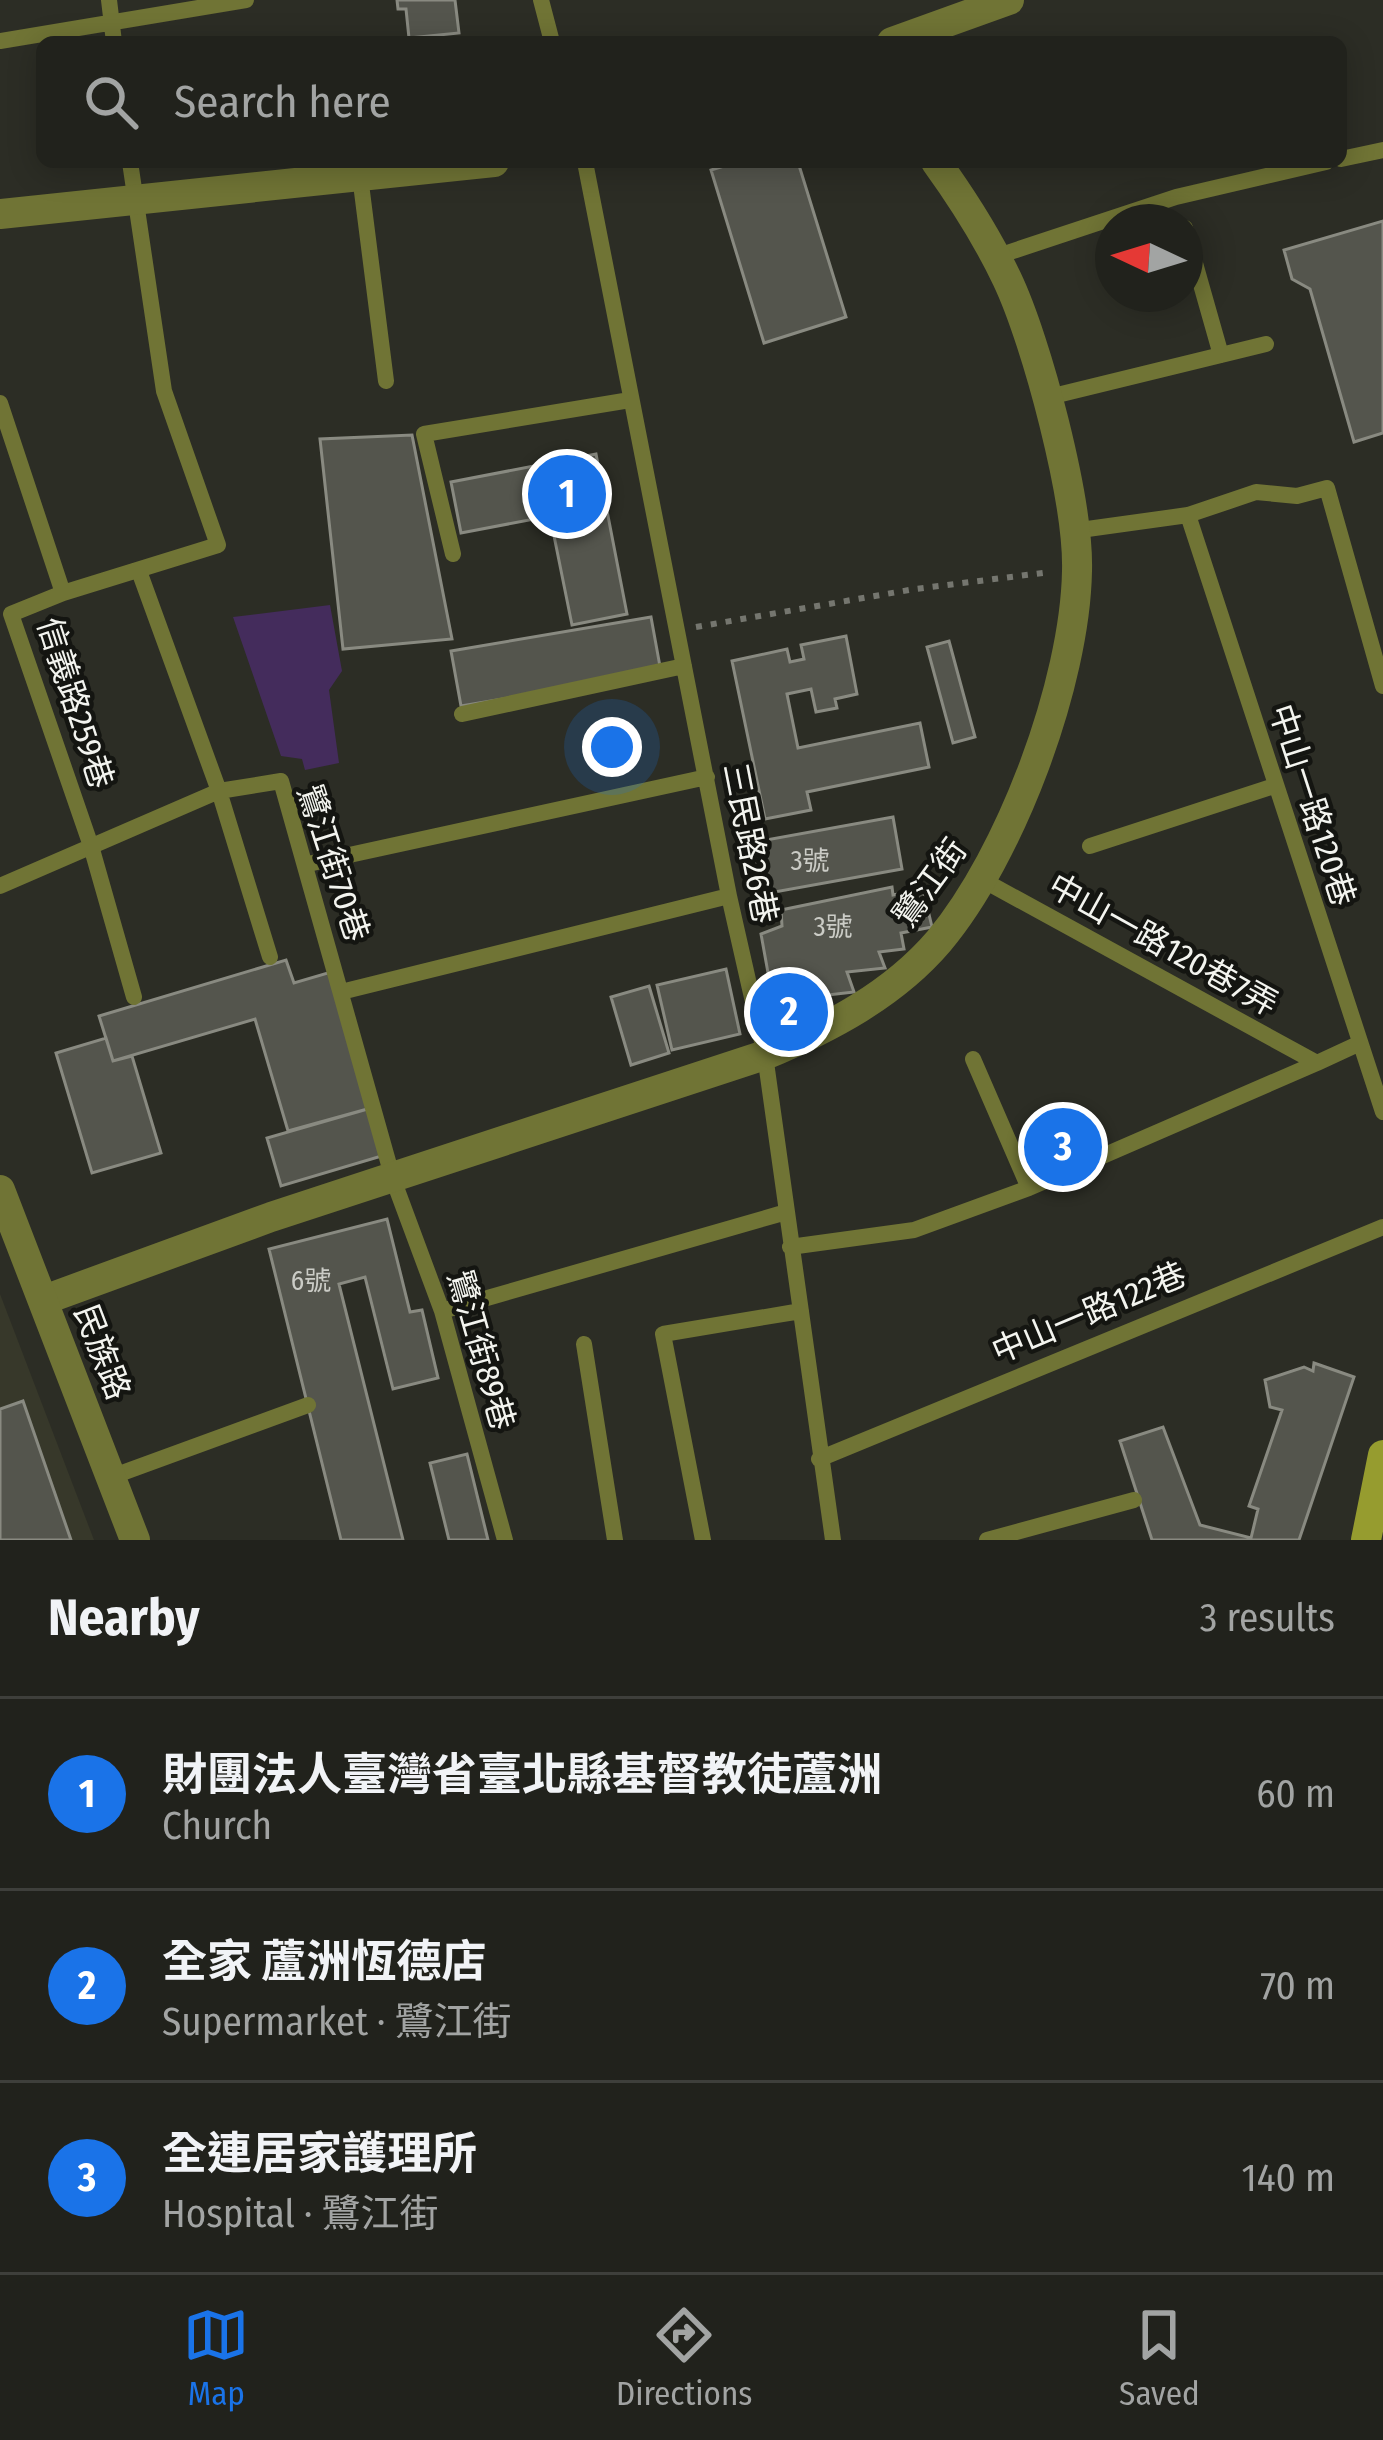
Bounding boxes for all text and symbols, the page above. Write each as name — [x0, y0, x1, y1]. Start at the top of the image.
search box — [36, 36, 1347, 168]
icon: search — [78, 69, 144, 135]
text: Search here — [174, 75, 391, 129]
north arrow — [1095, 204, 1203, 312]
pin: 1 — [528, 449, 606, 539]
street label: 信義路259巷 — [29, 613, 121, 793]
street label: 中山一路120巷 — [1261, 699, 1363, 911]
your location — [582, 717, 642, 777]
street label: 三民路26巷 — [715, 759, 785, 927]
street label: 鷺江街70巷 — [289, 780, 377, 946]
street label: 鷺江街 — [885, 831, 975, 935]
house number: 3號 — [790, 845, 830, 877]
street label: 中山一路120巷7弄 — [1041, 865, 1285, 1025]
house number: 3號 — [813, 911, 853, 943]
pin: 2 — [750, 967, 828, 1057]
pin: 3 — [1024, 1102, 1102, 1192]
street label: 中山一路122巷 — [986, 1254, 1192, 1372]
house number: 6號 — [291, 1265, 331, 1297]
street label: 鷺江街89巷 — [439, 1266, 523, 1434]
street label: 民族路 — [66, 1299, 138, 1405]
text: Nearby — [48, 1587, 200, 1649]
text: 3 results — [1200, 1595, 1335, 1641]
text: 財團法人臺灣省臺北縣基督教徒蘆洲 — [162, 1748, 882, 1802]
text: 1 — [79, 1771, 95, 1817]
text: 60 m — [1256, 1771, 1335, 1817]
text: Church — [162, 1803, 272, 1849]
text: 全家 蘆洲恆德店 — [162, 1935, 486, 1989]
text: 2 — [78, 1963, 96, 2009]
text: 70 m — [1260, 1963, 1335, 2009]
text: Supermarket · 鷺江街 — [162, 1999, 512, 2045]
text: 全連居家護理所 — [162, 2127, 477, 2181]
text: 3 — [78, 2155, 96, 2201]
text: 140 m — [1241, 2155, 1335, 2201]
text: Hospital · 鷺江街 — [162, 2191, 438, 2237]
tab: Map — [183, 2302, 249, 2414]
tab: Directions — [616, 2302, 752, 2414]
tab: Saved — [1119, 2302, 1200, 2414]

